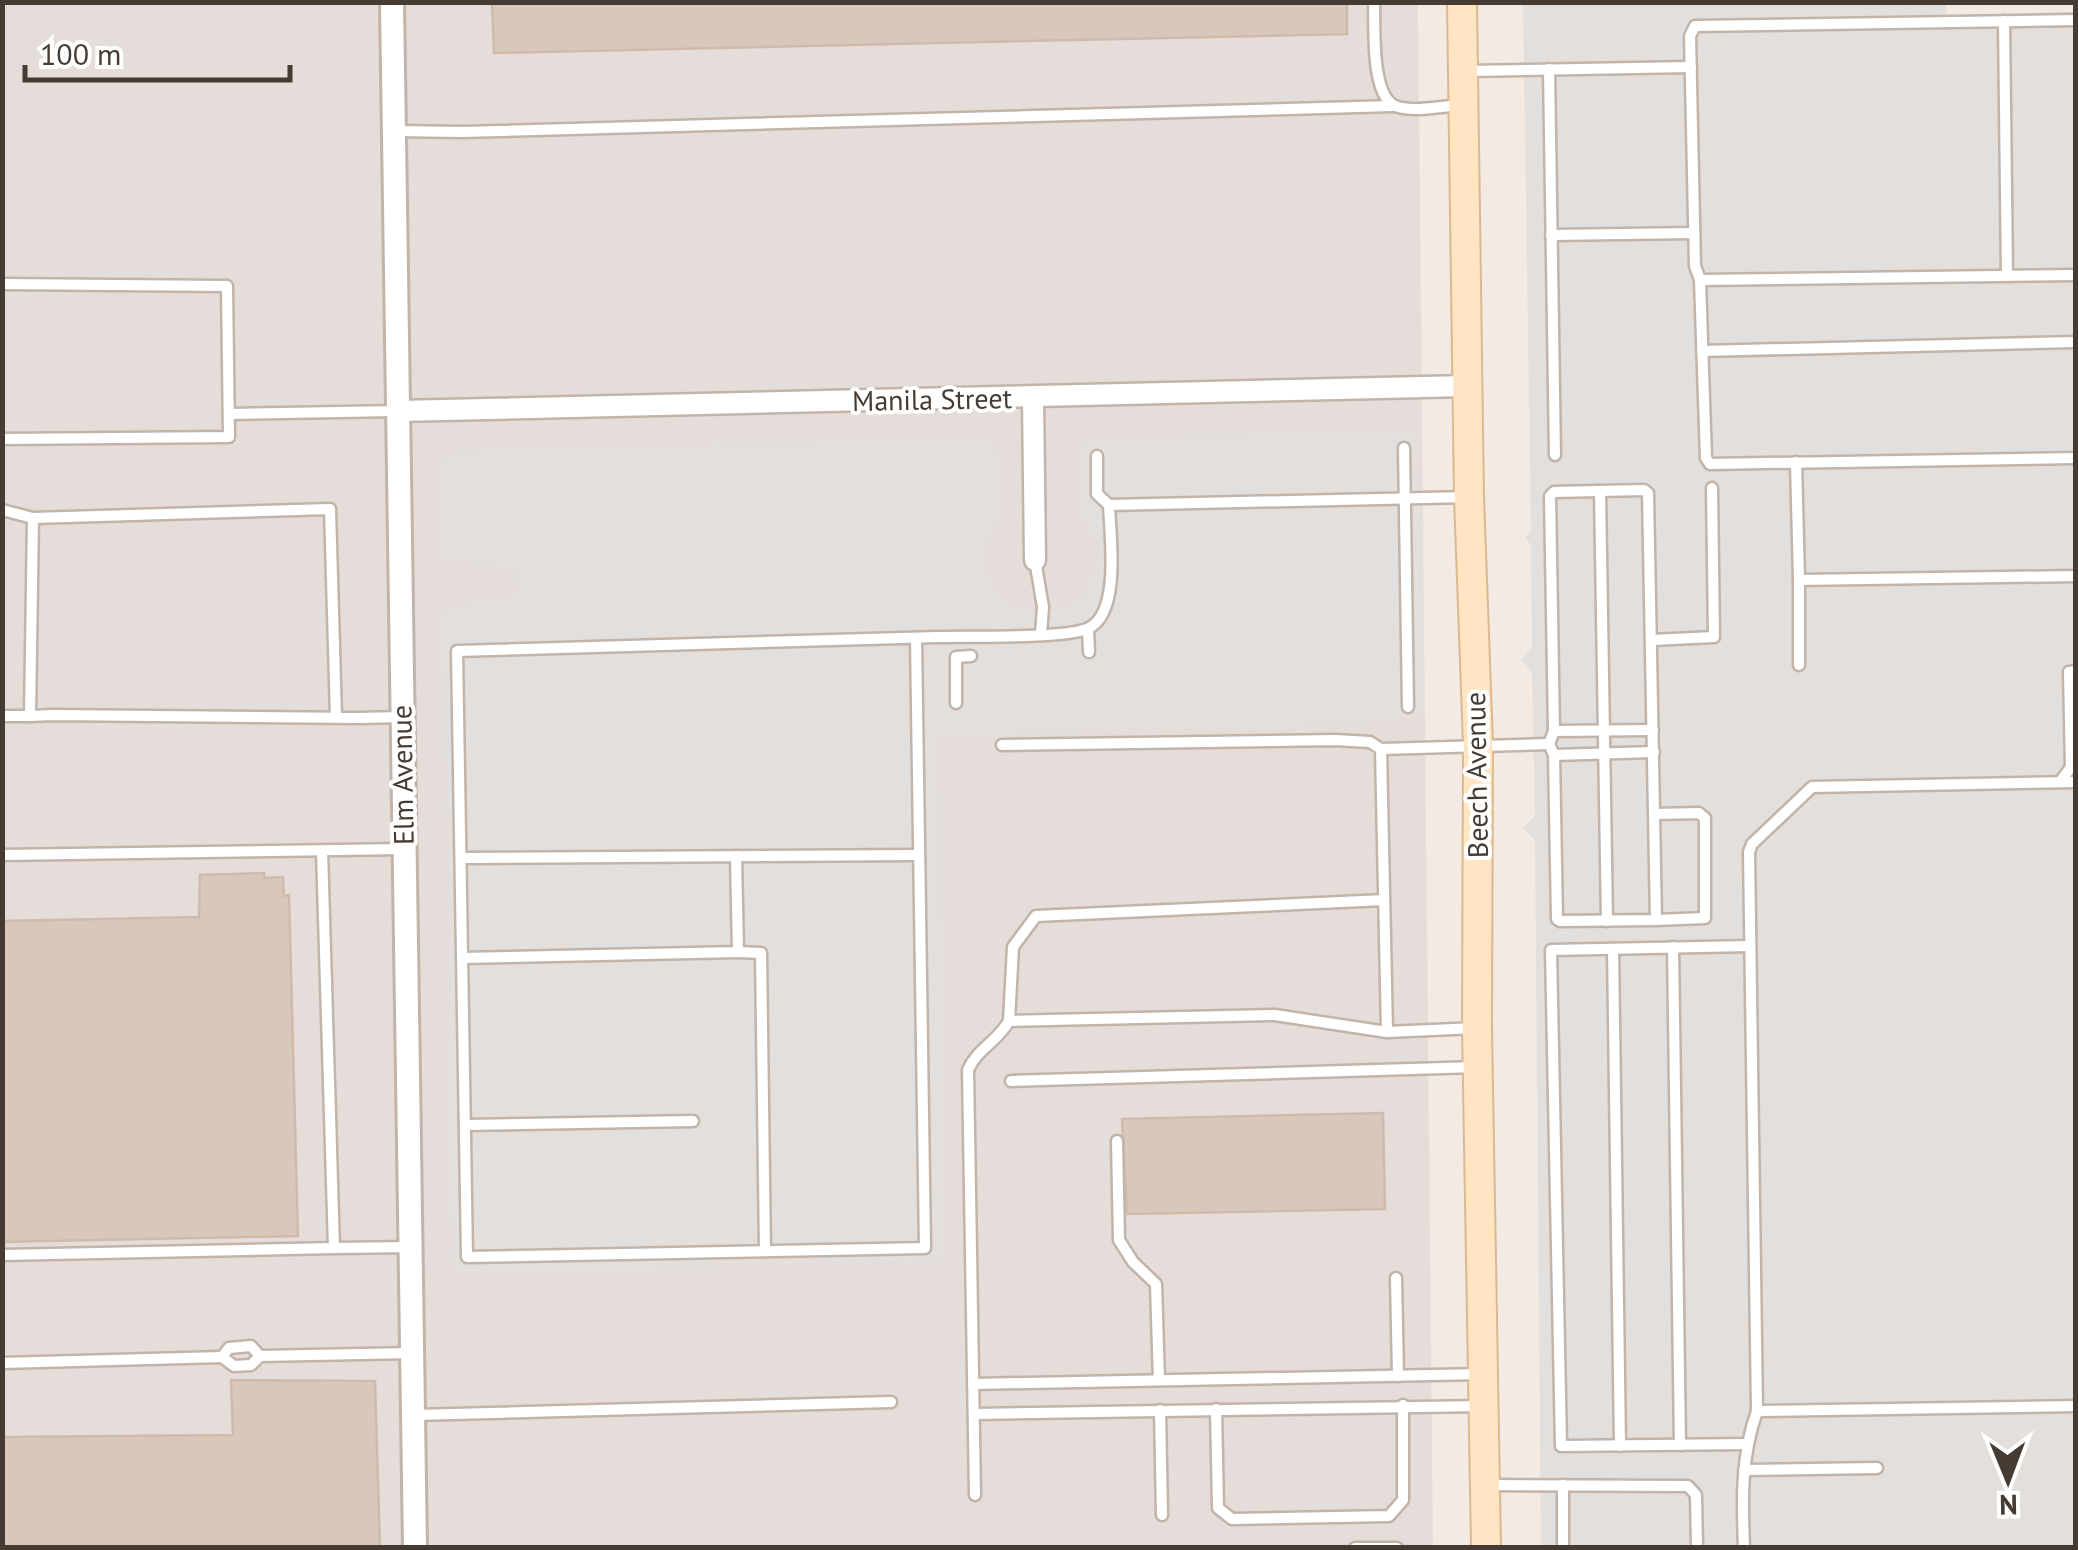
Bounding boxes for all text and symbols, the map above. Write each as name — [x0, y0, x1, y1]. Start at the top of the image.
scale bar — [25, 20, 290, 82]
text: 100 m — [40, 34, 121, 73]
street label: Manila Street — [852, 379, 1013, 419]
street label: Beech Avenue — [1456, 692, 1496, 858]
street label: Elm Avenue — [382, 705, 422, 845]
north arrow — [1958, 1430, 2058, 1530]
text: N — [1999, 1487, 2018, 1524]

